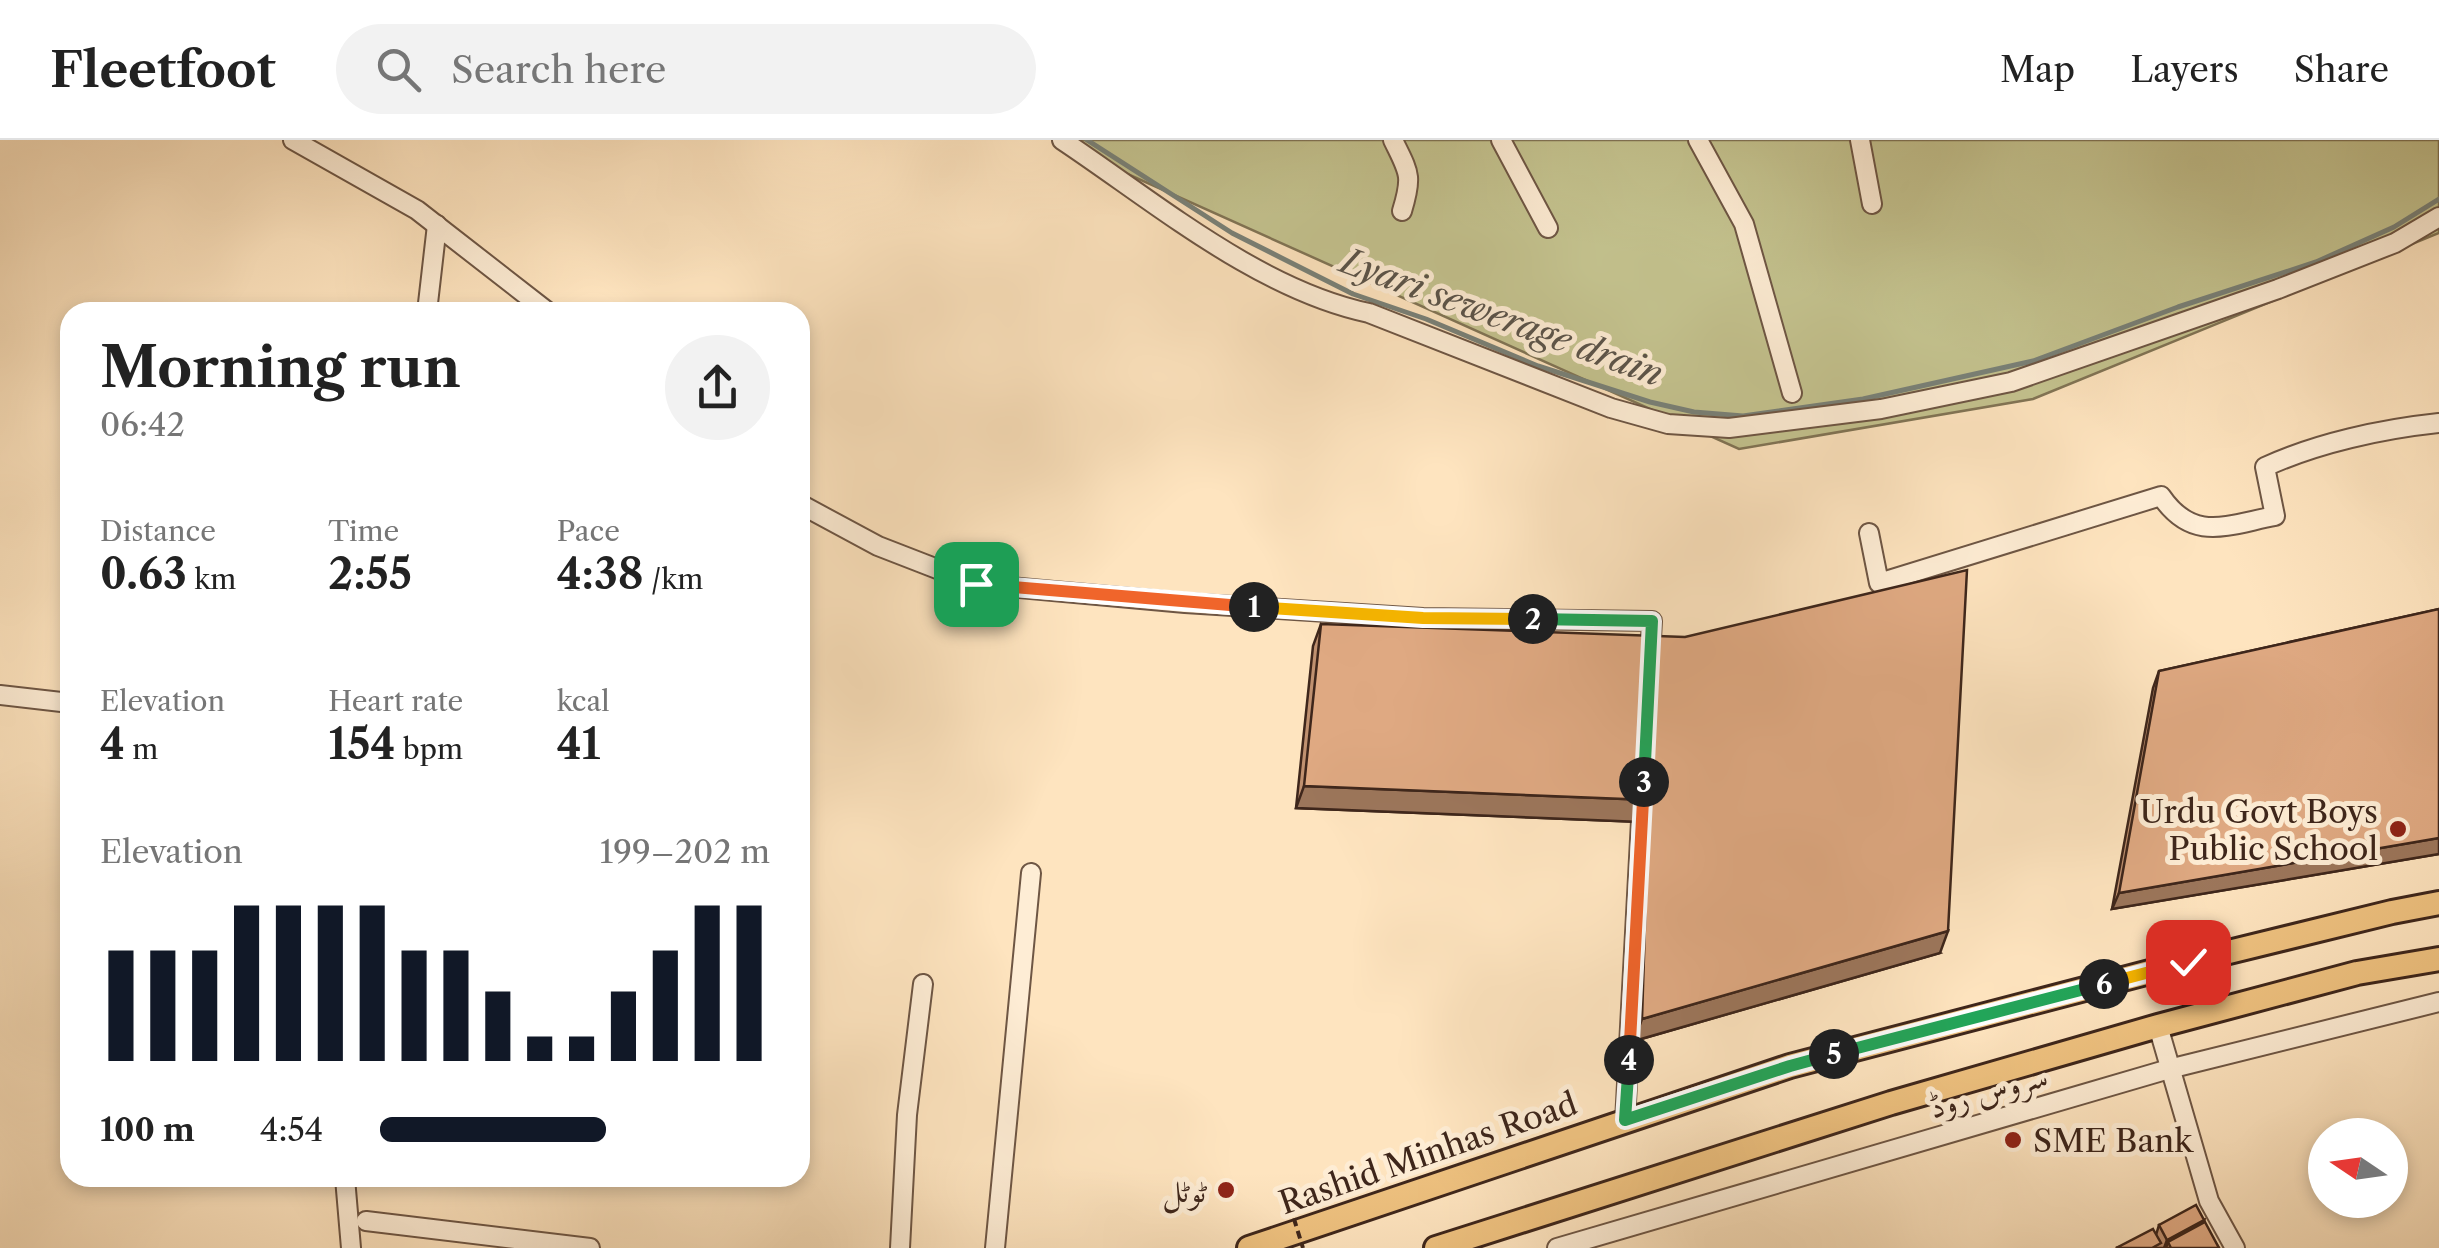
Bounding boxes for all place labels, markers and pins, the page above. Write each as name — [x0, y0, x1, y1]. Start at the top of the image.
pin — [934, 542, 1019, 627]
pin: 1 — [1229, 582, 1279, 632]
pin: 2 — [1508, 594, 1558, 644]
pin: 3 — [1619, 757, 1669, 807]
place label: Urdu Govt Boys Public School — [2140, 792, 2378, 868]
marker: Urdu Govt Boys Public School — [2387, 818, 2409, 840]
pin — [2146, 920, 2231, 1005]
pin: 6 — [2079, 959, 2129, 1009]
pin: 5 — [1809, 1029, 1859, 1079]
pin: 4 — [1604, 1035, 1654, 1085]
place label: SME Bank — [2033, 1121, 2194, 1160]
marker: SME Bank — [2002, 1129, 2024, 1151]
place label: ٹوٹل — [1162, 1171, 1208, 1214]
marker: ٹوٹل — [1215, 1179, 1237, 1201]

